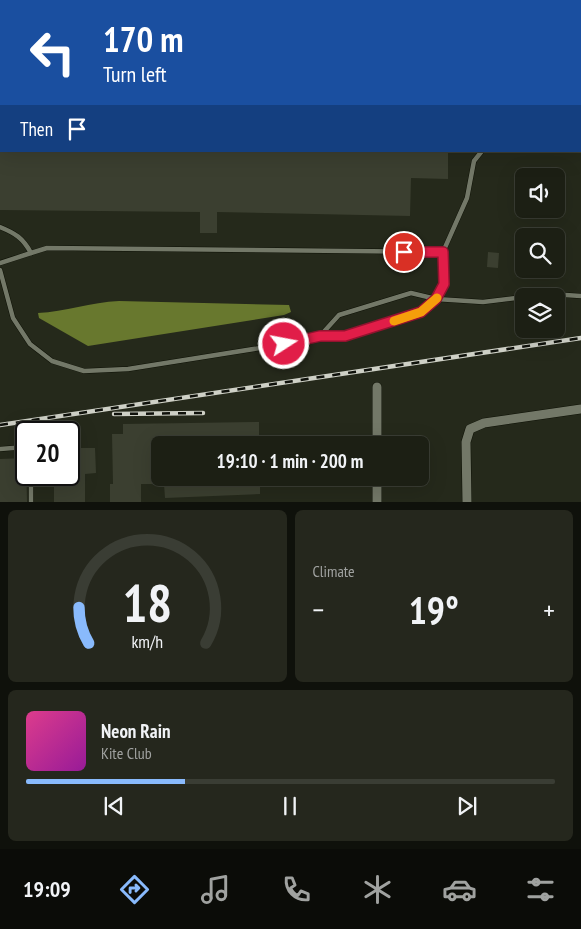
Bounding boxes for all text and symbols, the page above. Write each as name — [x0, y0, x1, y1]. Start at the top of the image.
text: 170 m — [103, 16, 184, 62]
icon: left — [20, 20, 85, 85]
text: Turn left — [103, 60, 167, 88]
icon: arrive — [63, 115, 91, 143]
text: Then — [20, 117, 53, 141]
map controls — [515, 168, 565, 338]
button: sound — [515, 168, 565, 218]
button: search — [515, 228, 565, 278]
pin — [383, 231, 425, 273]
icon: arrive — [390, 238, 418, 266]
button: layers — [515, 288, 565, 338]
position arrow — [257, 317, 309, 369]
speed limit sign: 20 — [15, 421, 80, 486]
text: 19:10 · 1 min · 200 m — [217, 449, 363, 473]
text: Climate — [313, 561, 355, 581]
text: 18 — [122, 569, 172, 636]
text: 19° — [409, 585, 459, 634]
text: − — [313, 591, 324, 628]
text: + — [543, 591, 555, 628]
text: km/h — [131, 630, 163, 653]
text: Neon Rain — [101, 719, 170, 743]
text: Kite Club — [101, 743, 152, 763]
icon: previous — [100, 792, 128, 820]
icon: pause — [276, 792, 304, 820]
icon: next — [453, 792, 481, 820]
icon: directions — [117, 872, 152, 907]
icon: music — [198, 872, 233, 907]
icon: phone — [279, 872, 314, 907]
icon: climate — [360, 872, 395, 907]
icon: car — [442, 872, 477, 907]
icon: filters — [523, 872, 558, 907]
text: 19:09 — [23, 875, 71, 903]

